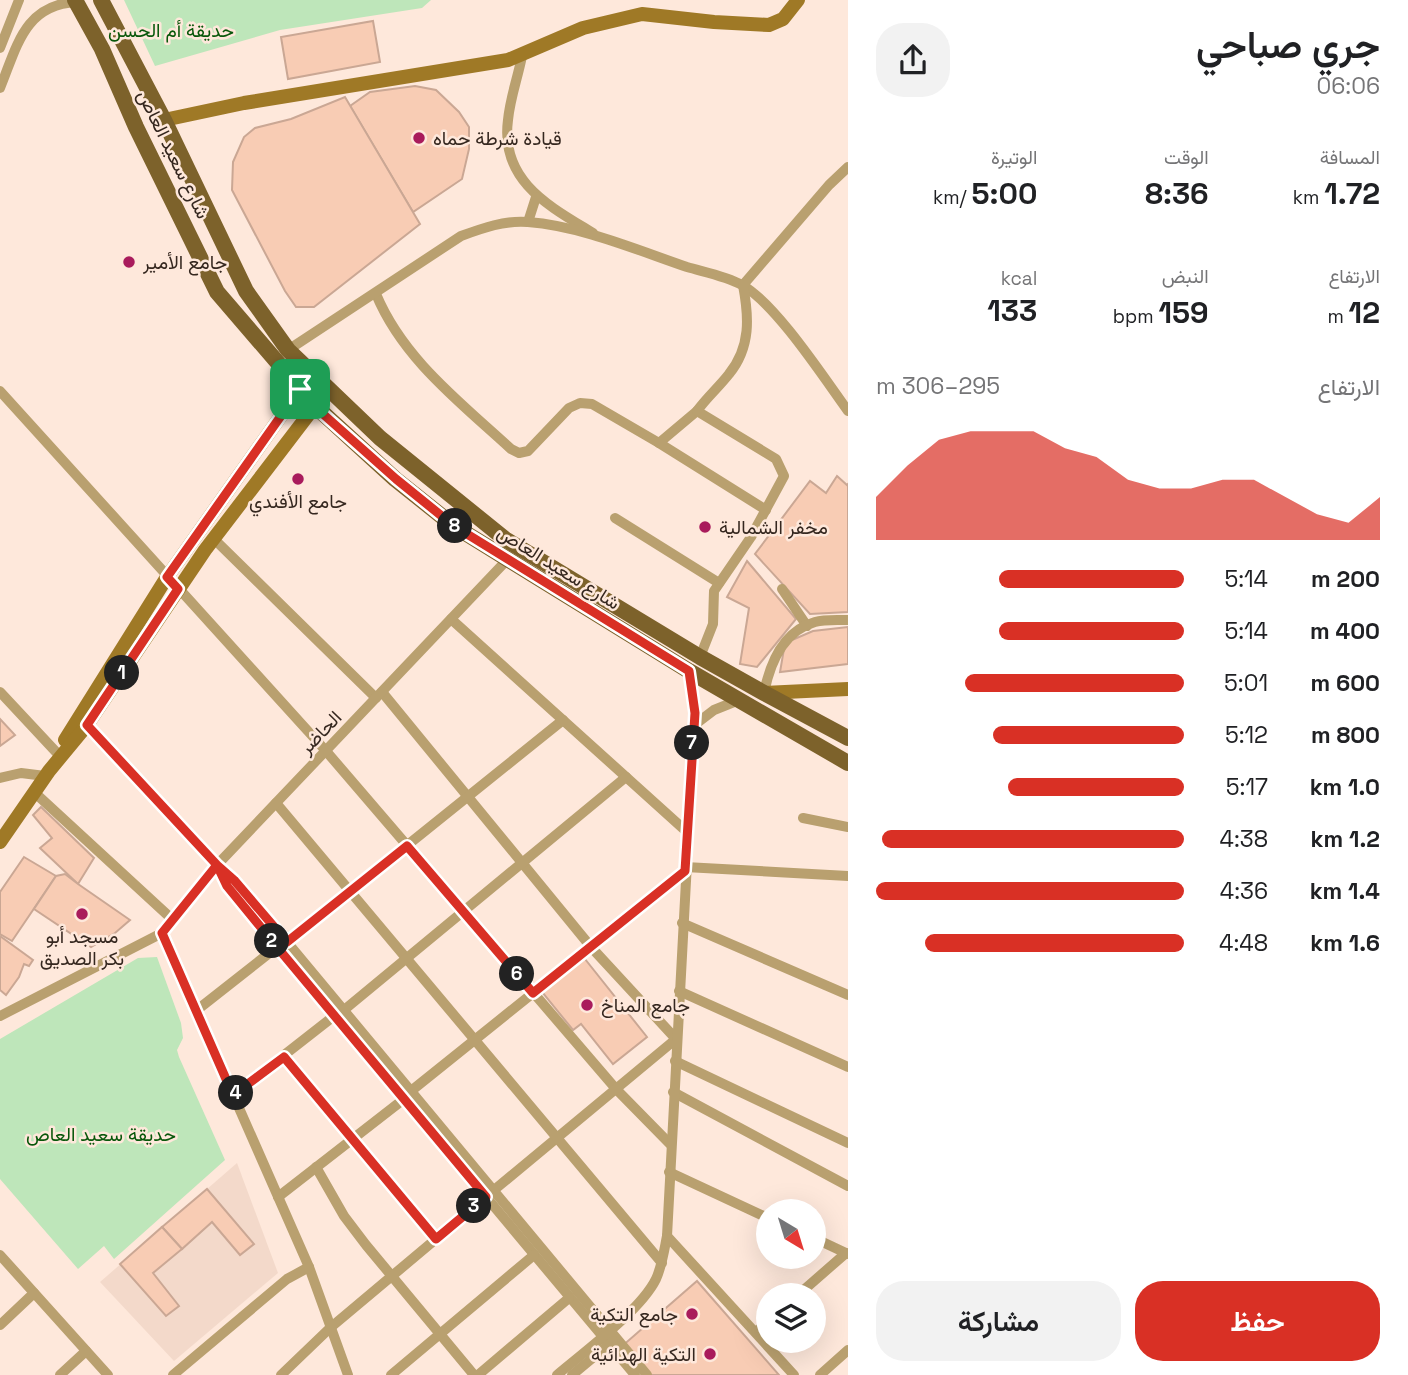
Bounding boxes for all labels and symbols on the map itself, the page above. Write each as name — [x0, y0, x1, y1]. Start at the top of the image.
park label: حديقة أم الحسن — [108, 18, 234, 43]
street label: شارع سعيد العاص — [132, 86, 216, 223]
place label: قيادة شرطة حماه — [433, 126, 562, 151]
marker: قيادة شرطة حماه — [411, 130, 427, 146]
place label: جامع الأمير — [142, 250, 227, 276]
marker: جامع الأمير — [121, 254, 137, 270]
pin — [270, 359, 330, 419]
marker: جامع الأفندي — [290, 471, 306, 487]
place label: جامع الأفندي — [249, 489, 347, 517]
pin: 8 — [438, 508, 472, 544]
place label: مخفر الشمالية — [719, 515, 828, 540]
marker: مخفر الشمالية — [697, 519, 713, 535]
street label: شارع سعيد العاص — [493, 520, 625, 615]
pin: 1 — [104, 656, 140, 690]
street label: الحاضر — [293, 705, 347, 760]
pin: 7 — [674, 726, 710, 760]
marker: مسجد أبو بكر الصديق — [74, 906, 90, 922]
pin: 2 — [254, 923, 290, 958]
place label: مسجد أبو بكر الصديق — [40, 924, 124, 971]
pin: 6 — [500, 956, 534, 992]
place label: جامع المناخ — [601, 993, 690, 1019]
marker: جامع المناخ — [579, 997, 595, 1013]
pin: 4 — [218, 1076, 254, 1110]
park label: حديقة سعيد العاص — [26, 1122, 176, 1147]
pin: 3 — [456, 1188, 491, 1224]
north arrow — [756, 1199, 826, 1269]
place label: جامع التكية — [590, 1302, 678, 1328]
marker: جامع التكية — [684, 1306, 700, 1322]
place label: التكية الهدائية — [591, 1342, 696, 1367]
marker: التكية الهدائية — [702, 1346, 718, 1362]

